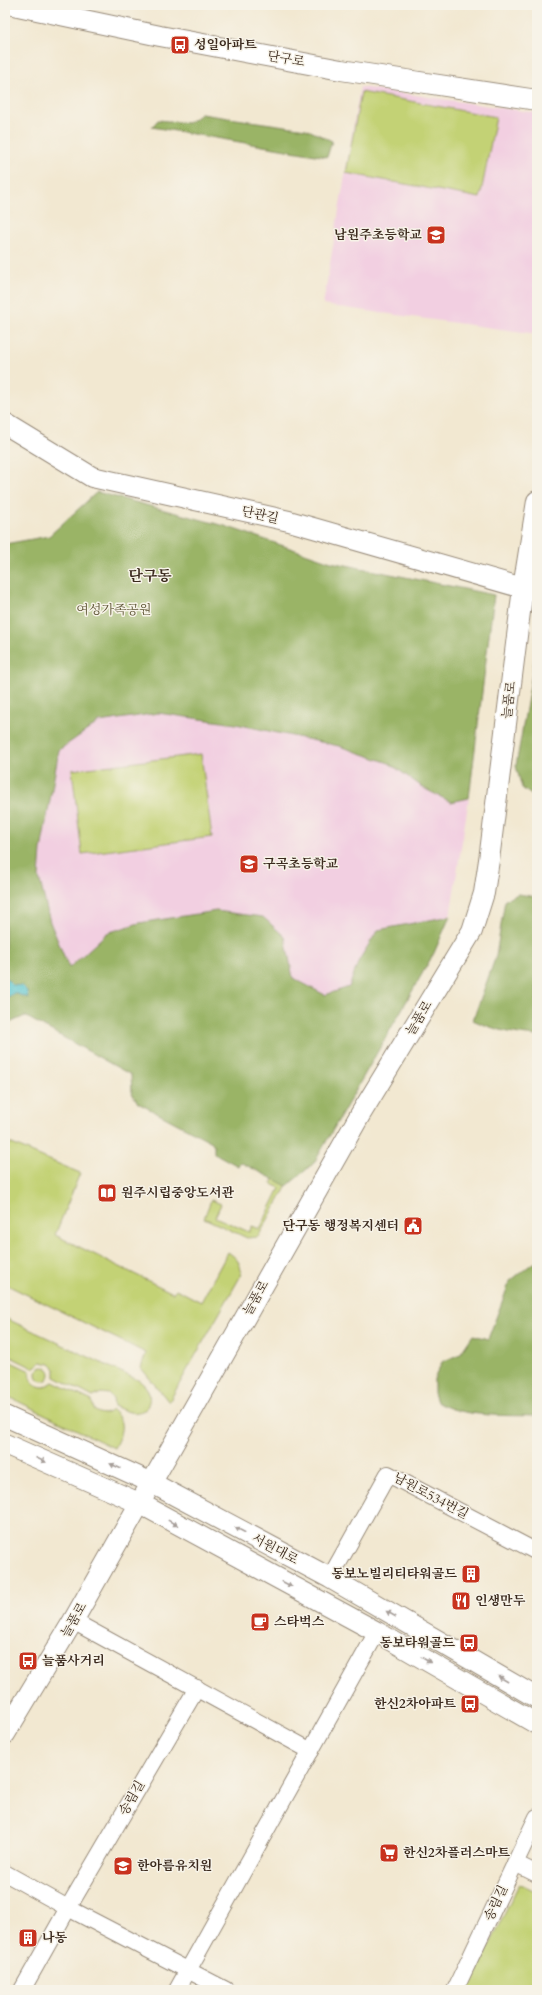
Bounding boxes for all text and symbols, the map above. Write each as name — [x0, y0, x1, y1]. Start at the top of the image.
bus stop icon: 성일아파트 — [169, 34, 191, 56]
place label: 성일아파트 — [194, 36, 257, 54]
street label: 단구로 — [266, 47, 307, 71]
school or university icon: 남원주초등학교 — [425, 224, 447, 246]
place label: 남원주초등학교 — [334, 226, 422, 244]
street label: 단관길 — [240, 502, 280, 528]
district label: 단구동 — [128, 566, 172, 586]
park label: 여성가족공원 — [76, 601, 152, 619]
street label: 늘품로 — [498, 680, 520, 720]
school or university icon: 구곡초등학교 — [238, 853, 260, 875]
place label: 구곡초등학교 — [263, 855, 339, 873]
street label: 늘품로 — [402, 997, 437, 1039]
library icon: 원주시립중앙도서관 — [96, 1182, 118, 1204]
place label: 원주시립중앙도서관 — [121, 1184, 234, 1202]
public building icon: 단구동 행정복지센터 — [402, 1215, 424, 1237]
place label: 단구동 행정복지센터 — [282, 1217, 399, 1235]
street label: 늘품로 — [239, 1277, 273, 1319]
one-way arrow — [35, 1457, 46, 1463]
one-way arrow — [109, 1463, 121, 1469]
street label: 남원로534번길 — [390, 1469, 472, 1523]
one-way arrow — [167, 1519, 178, 1526]
one-way arrow — [234, 1527, 246, 1534]
street label: 서원대로 — [249, 1529, 302, 1569]
building icon: 동보노빌리티타워골드 — [460, 1563, 482, 1585]
place label: 동보노빌리티타워골드 — [331, 1565, 457, 1583]
one-way arrow — [281, 1580, 293, 1587]
restaurant icon: 인생만두 — [450, 1590, 472, 1612]
place label: 인생만두 — [475, 1592, 526, 1610]
street label: 늘품로 — [57, 1599, 91, 1641]
one-way arrow — [385, 1610, 397, 1617]
cafe icon: 스타벅스 — [249, 1611, 271, 1633]
place label: 스타벅스 — [274, 1613, 325, 1631]
bus stop icon: 동보타워골드 — [458, 1632, 480, 1654]
place label: 동보타워골드 — [380, 1634, 455, 1652]
bus stop icon: 늘품사거리 — [17, 1650, 39, 1672]
place label: 늘품사거리 — [42, 1652, 105, 1670]
one-way arrow — [420, 1656, 432, 1663]
one-way arrow — [497, 1675, 509, 1682]
bus stop icon: 한신2차아파트 — [459, 1693, 481, 1715]
place label: 한신2차아파트 — [374, 1695, 456, 1713]
street label: 송림길 — [115, 1777, 149, 1819]
supermarket icon: 한신2차플러스마트 — [378, 1842, 400, 1864]
place label: 한신2차플러스마트 — [403, 1844, 511, 1862]
school or university icon: 한아름유치원 — [112, 1855, 134, 1877]
place label: 한아름유치원 — [137, 1857, 212, 1875]
street label: 송림길 — [480, 1882, 512, 1924]
building icon: 나동 — [17, 1927, 39, 1949]
place label: 나동 — [42, 1929, 68, 1947]

